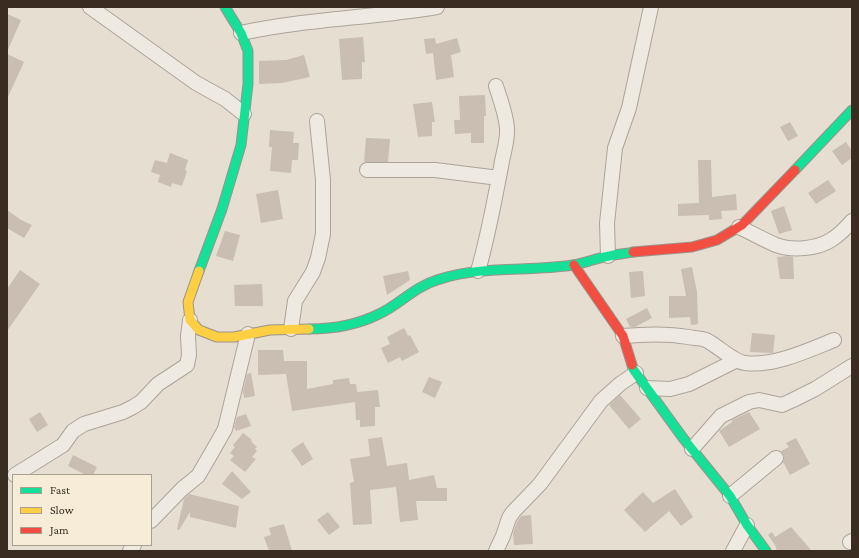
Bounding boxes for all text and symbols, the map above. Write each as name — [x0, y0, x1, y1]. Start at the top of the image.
legend — [12, 474, 152, 546]
text: Fast — [50, 483, 70, 497]
text: Slow — [50, 503, 74, 517]
text: Jam — [50, 523, 69, 537]

